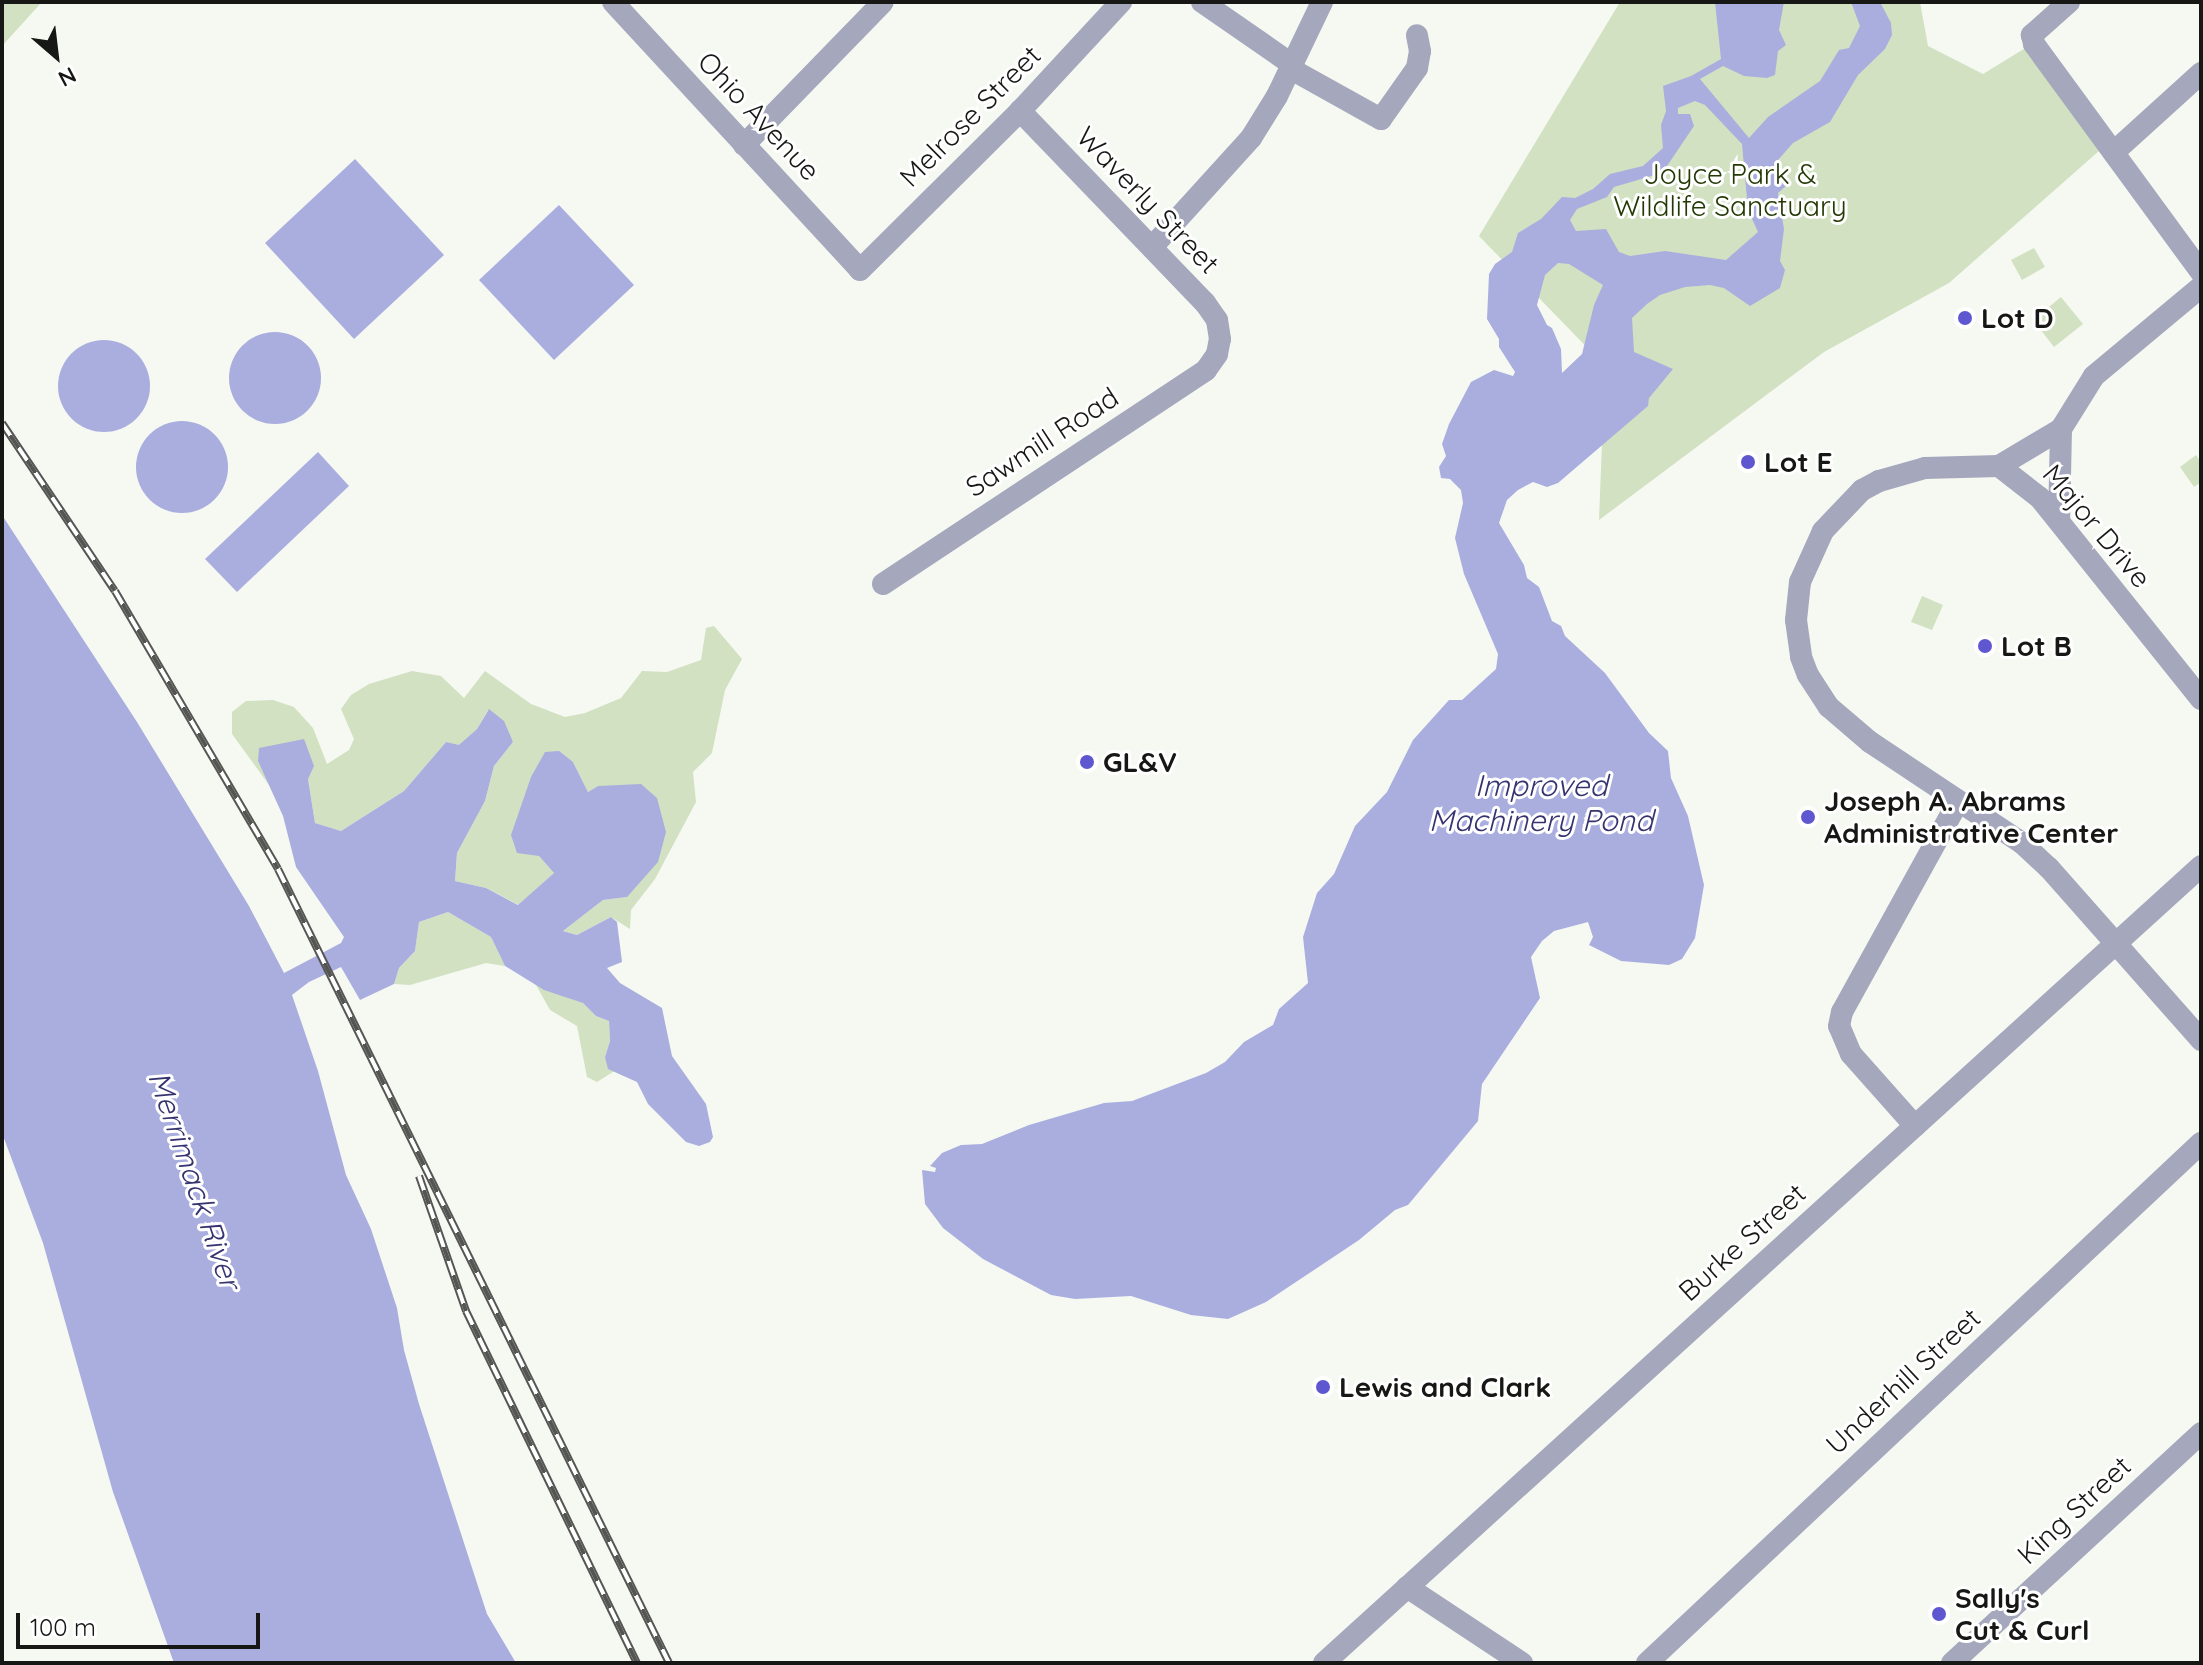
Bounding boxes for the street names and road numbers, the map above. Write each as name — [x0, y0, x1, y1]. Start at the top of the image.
street label: Melrose Street — [892, 38, 1048, 194]
street label: Ohio Avenue — [691, 45, 827, 187]
street label: Waverly Street — [1070, 120, 1226, 280]
street label: Sawmill Road — [959, 380, 1125, 504]
street label: Major Drive — [2036, 458, 2158, 594]
street label: Burke Street — [1672, 1176, 1812, 1308]
street label: Underhill Street — [1819, 1301, 1987, 1461]
street label: King Street — [2010, 1449, 2138, 1571]

